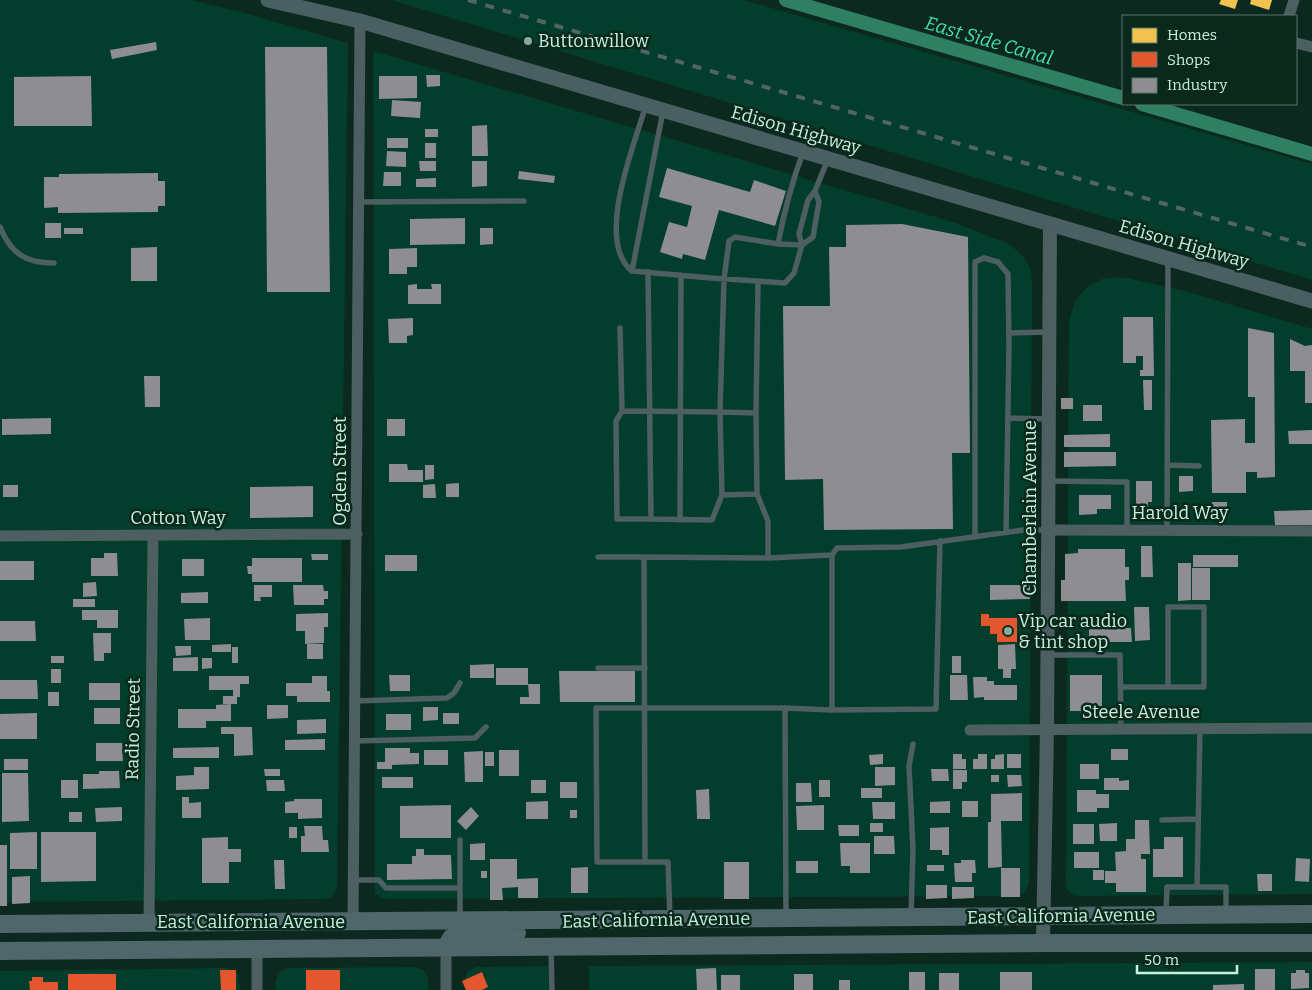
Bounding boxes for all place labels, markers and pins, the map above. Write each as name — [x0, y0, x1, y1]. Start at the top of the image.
place label: Buttonwillow — [538, 30, 650, 52]
marker: Buttonwillow — [522, 35, 534, 47]
place label: Vip car audio & tint shop — [1018, 610, 1127, 653]
marker: Vip car audio & tint shop — [1002, 625, 1014, 637]

